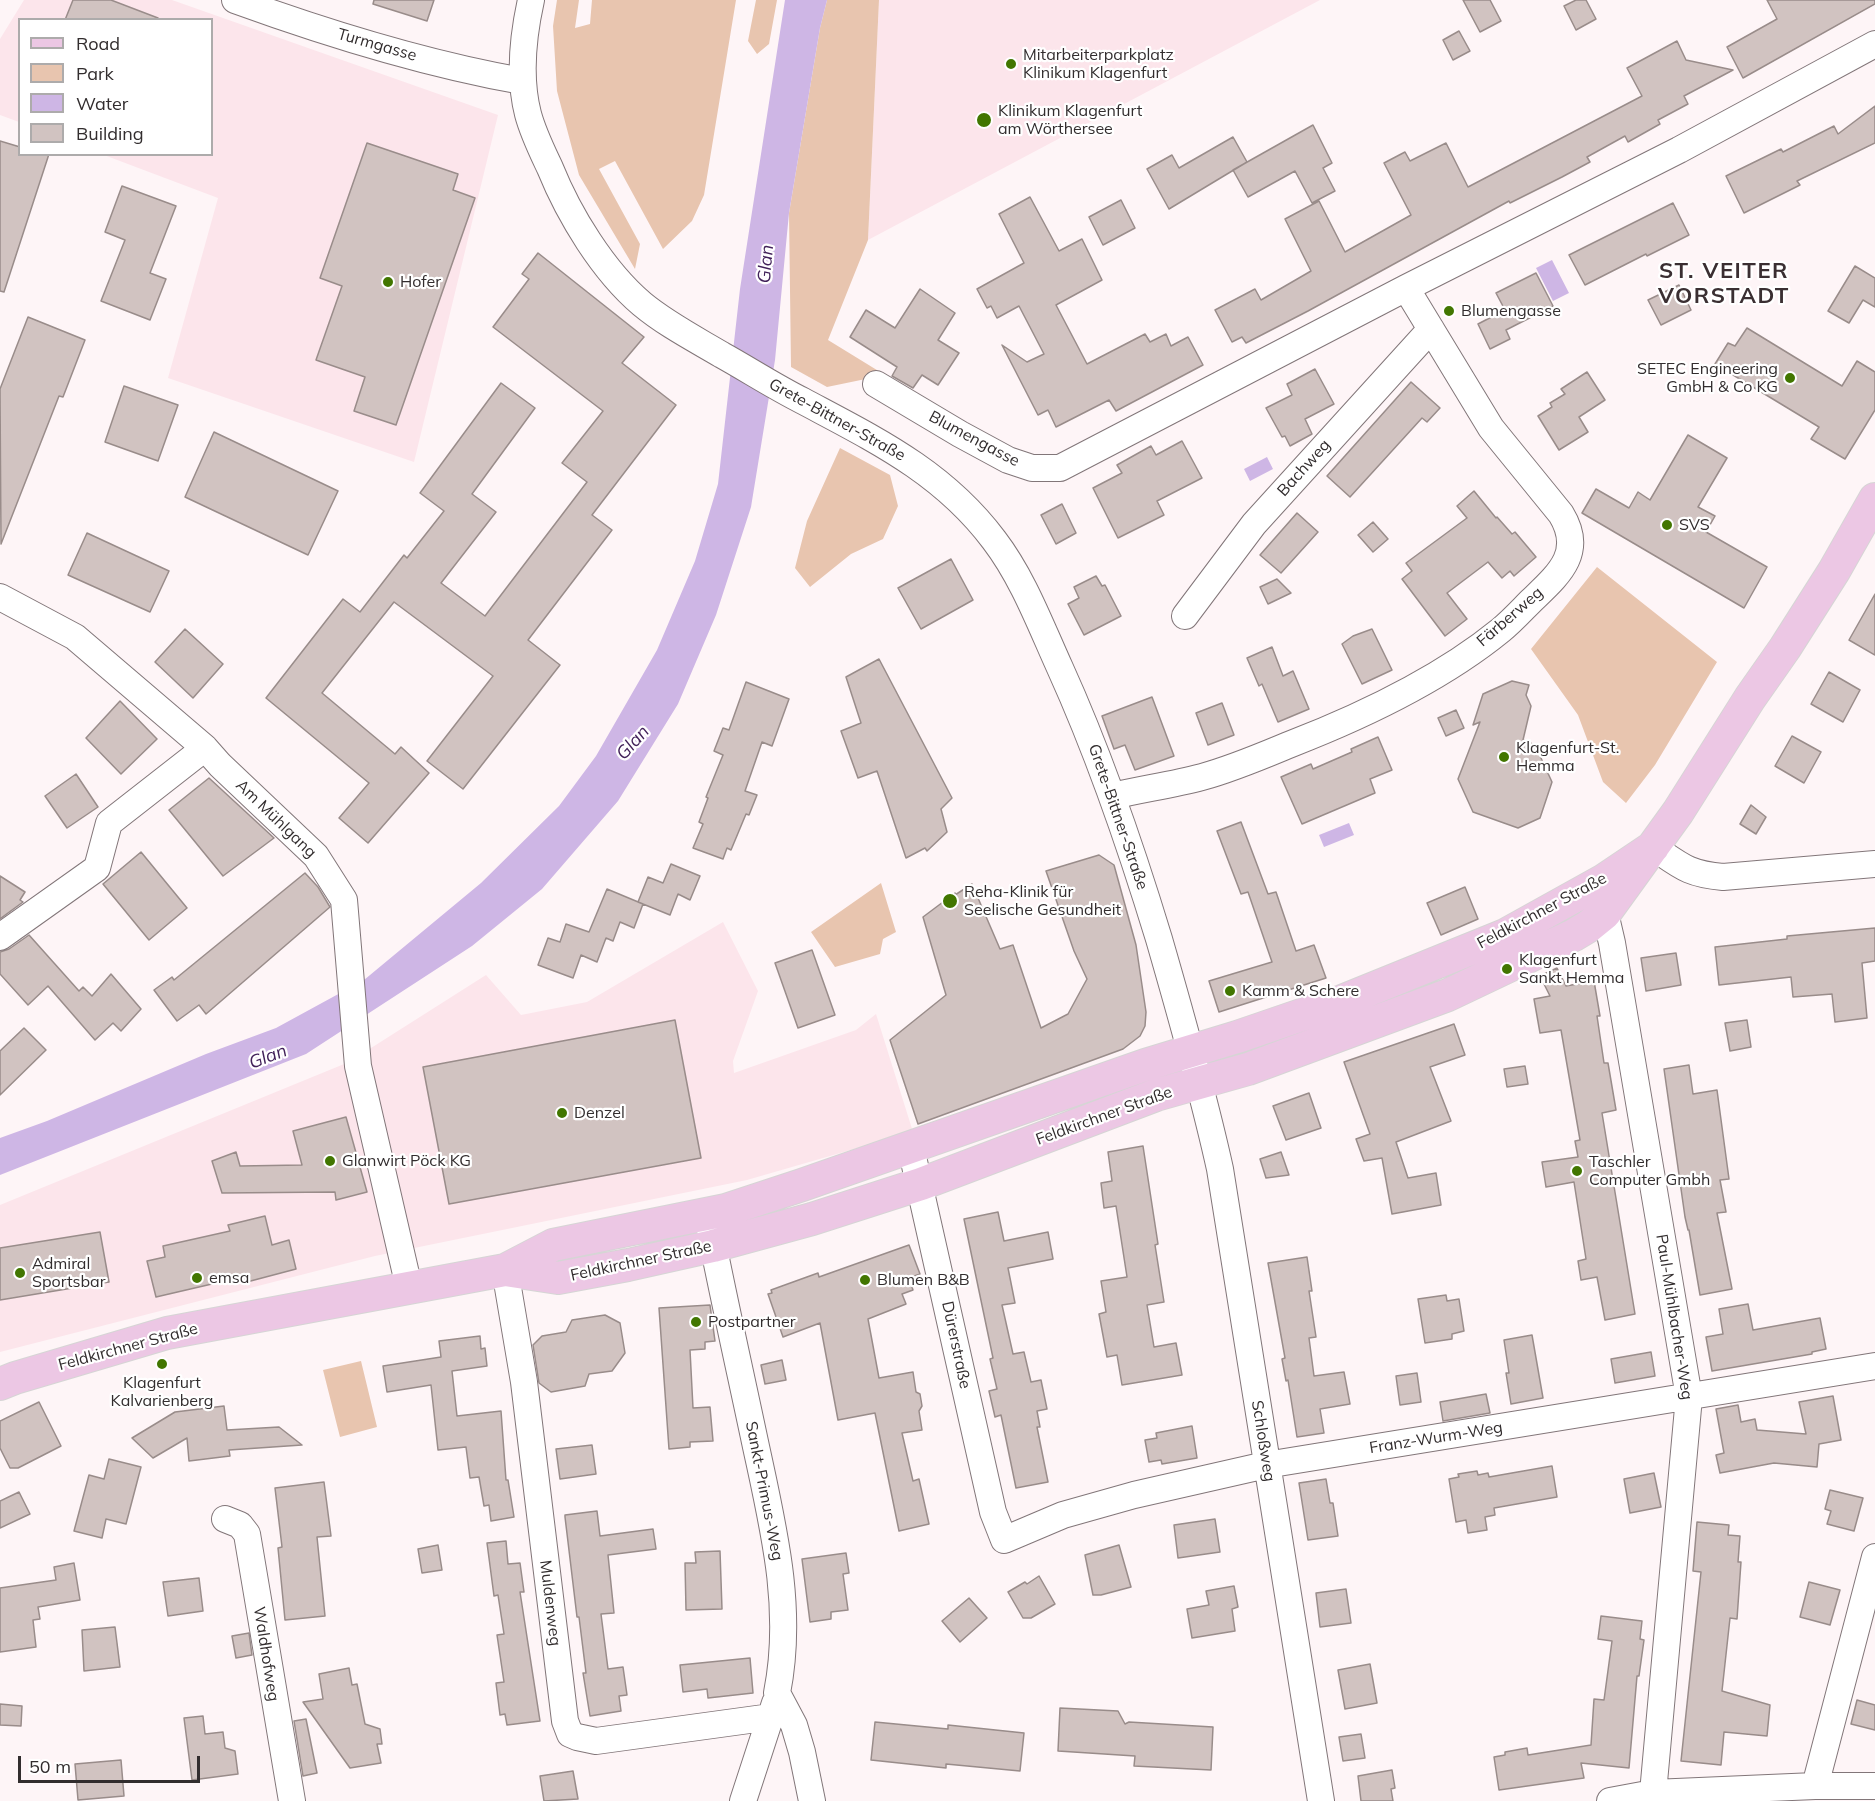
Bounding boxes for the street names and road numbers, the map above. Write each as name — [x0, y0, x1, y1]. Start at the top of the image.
street label: Turmgasse — [335, 25, 419, 65]
street label: Grete-Bittner-Straße — [766, 375, 908, 465]
street label: Blumengasse — [925, 407, 1023, 471]
street label: Bachweg — [1274, 436, 1334, 500]
street label: Färberweg — [1473, 583, 1547, 651]
street label: Grete-Bittner-Straße — [1084, 742, 1152, 892]
street label: Am Mühlgang — [232, 776, 320, 862]
street label: Feldkirchner Straße — [1474, 869, 1610, 953]
street label: Feldkirchner Straße — [1033, 1082, 1175, 1150]
street label: Paul-Mühlbacher-Weg — [1651, 1233, 1697, 1401]
street label: Feldkirchner Straße — [569, 1237, 713, 1285]
street label: Dürerstraße — [937, 1299, 975, 1391]
street label: Feldkirchner Straße — [56, 1319, 200, 1375]
street label: Schloßweg — [1247, 1399, 1279, 1483]
street label: Franz-Wurm-Weg — [1368, 1418, 1504, 1458]
street label: Sankt-Primus-Weg — [741, 1420, 787, 1562]
street label: Muldenweg — [535, 1559, 565, 1647]
street label: Waldhofweg — [249, 1605, 283, 1703]

